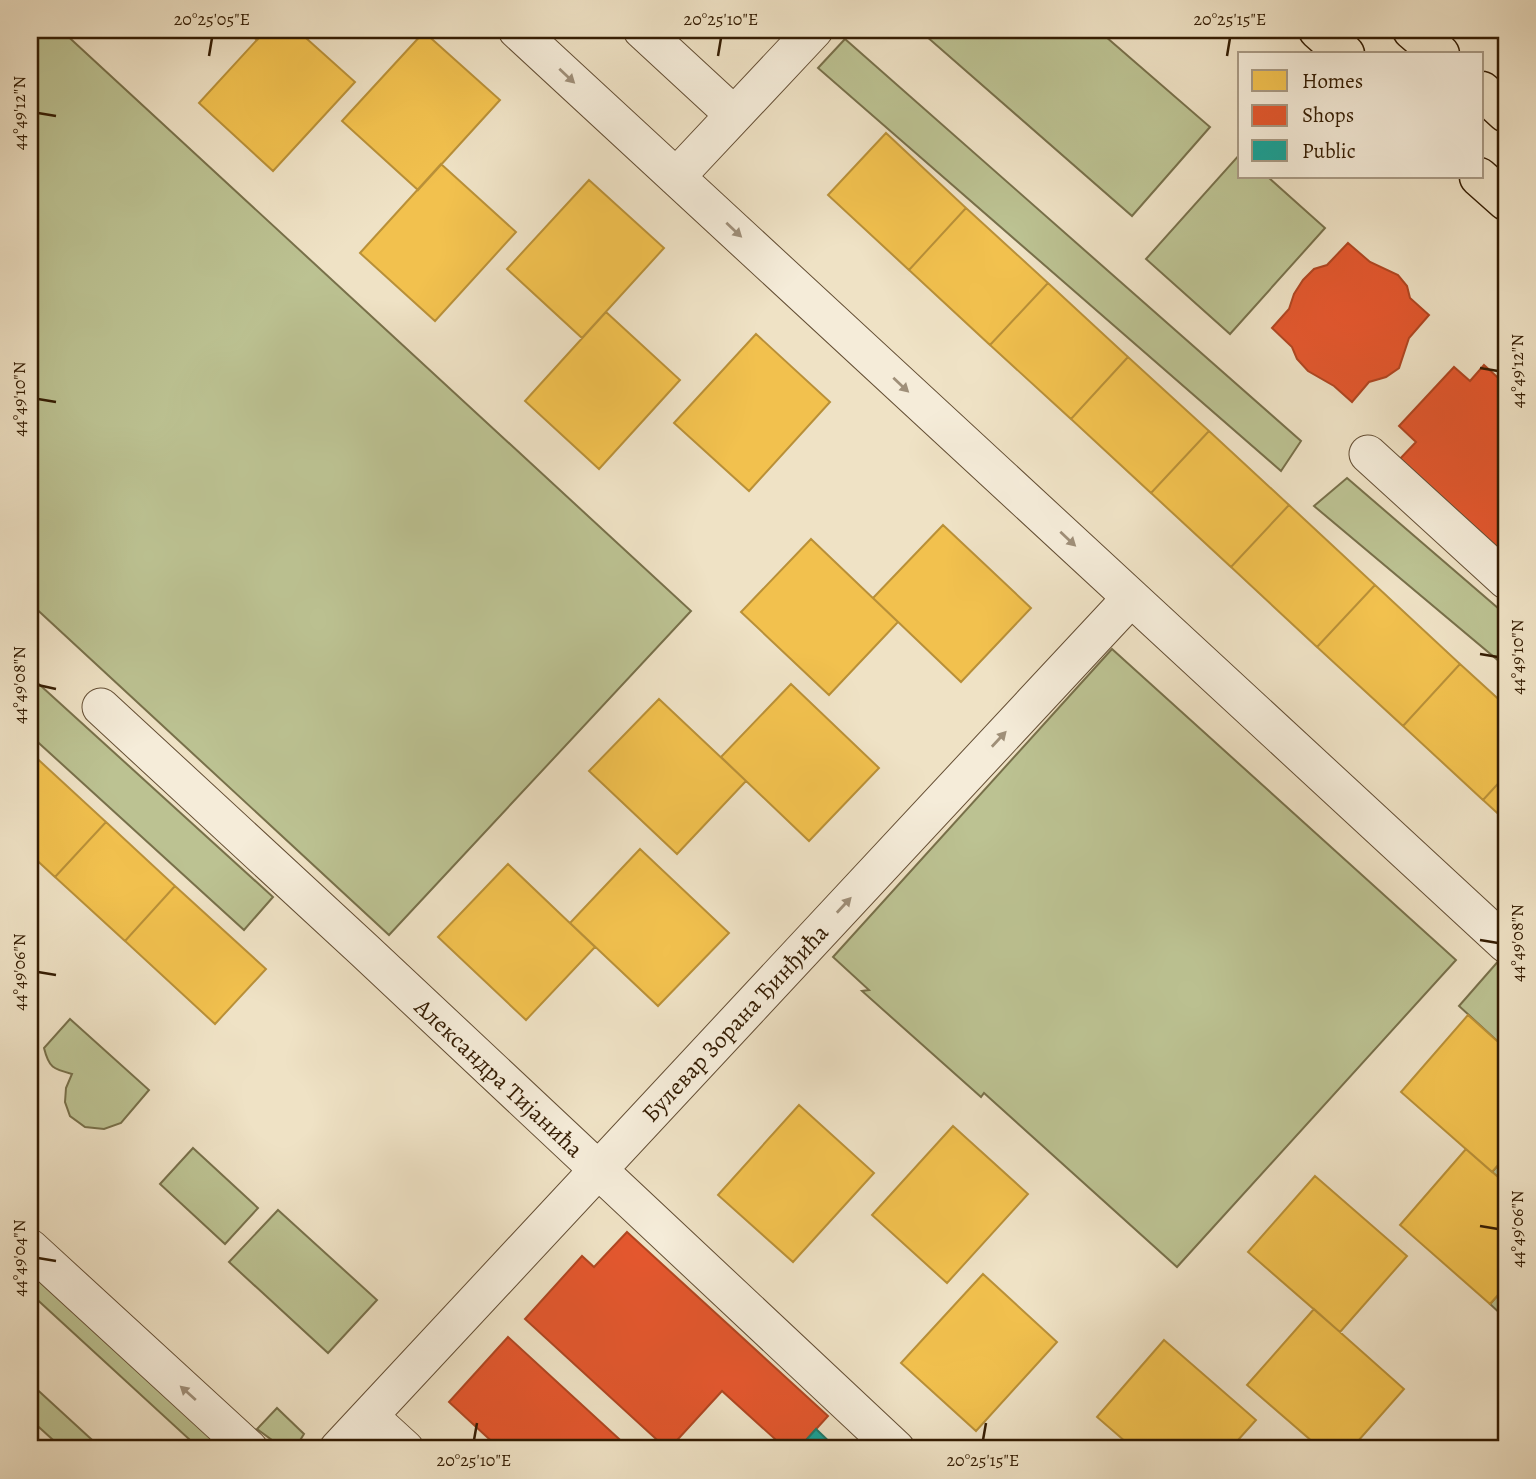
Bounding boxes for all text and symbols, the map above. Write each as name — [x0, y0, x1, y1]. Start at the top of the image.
text: 20°25'05"E — [174, 7, 250, 31]
text: 20°25'10"E — [684, 7, 758, 31]
text: 20°25'15"E — [1194, 7, 1266, 31]
legend — [1238, 52, 1484, 178]
text: Homes — [1302, 67, 1363, 95]
one-way arrow — [558, 68, 576, 84]
text: 44°49'12"N — [7, 76, 31, 150]
text: Shops — [1302, 101, 1354, 129]
text: Public — [1302, 137, 1356, 165]
one-way arrow — [725, 222, 742, 238]
text: 44°49'12"N — [1505, 334, 1529, 408]
text: 44°49'10"N — [7, 361, 31, 437]
one-way arrow — [892, 377, 910, 393]
one-way arrow — [1059, 531, 1076, 547]
text: 44°49'10"N — [1505, 619, 1529, 695]
text: 44°49'08"N — [7, 646, 31, 724]
one-way arrow — [991, 731, 1007, 748]
one-way arrow — [836, 897, 852, 914]
text: 44°49'08"N — [1505, 904, 1529, 982]
street label: Булевар Зорана Ђинђића — [635, 917, 835, 1129]
text: 44°49'06"N — [7, 933, 31, 1011]
street label: Александра Тијанића — [407, 991, 590, 1165]
text: 44°49'06"N — [1505, 1190, 1529, 1268]
text: 44°49'04"N — [7, 1219, 31, 1297]
one-way arrow — [180, 1386, 197, 1402]
text: 20°25'10"E — [437, 1448, 511, 1472]
text: 20°25'15"E — [947, 1448, 1019, 1472]

